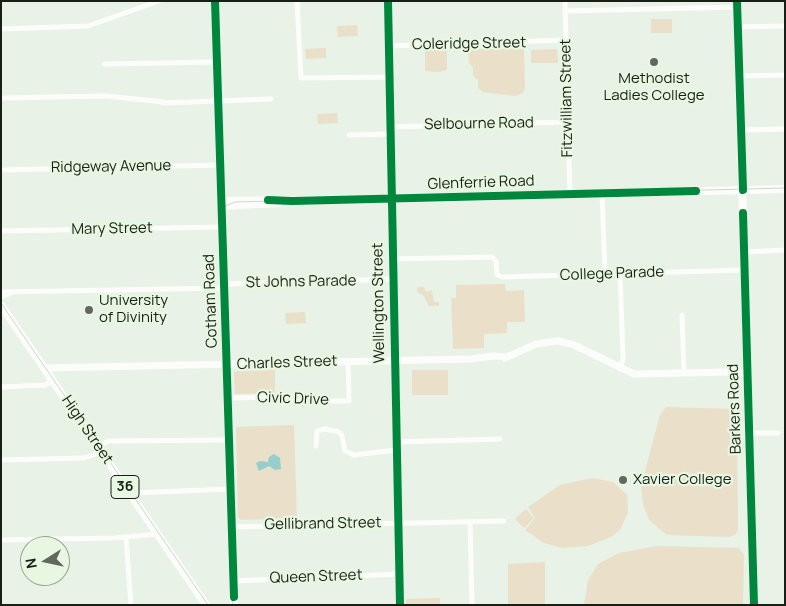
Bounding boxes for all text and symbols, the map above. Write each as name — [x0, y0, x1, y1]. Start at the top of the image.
street label: Coleridge Street — [412, 34, 526, 54]
street label: Fitzwilliam Street — [557, 39, 577, 157]
marker: Methodist Ladies College — [648, 56, 660, 68]
place label: Methodist Ladies College — [603, 70, 705, 105]
street label: Selbourne Road — [424, 114, 534, 134]
street label: Ridgeway Avenue — [51, 157, 171, 177]
street label: Glenferrie Road — [427, 172, 535, 194]
street label: Mary Street — [71, 219, 153, 239]
street label: Wellington Street — [369, 242, 389, 364]
street label: Cotham Road — [200, 254, 222, 348]
street label: College Parade — [560, 263, 664, 285]
street label: St Johns Parade — [245, 272, 357, 292]
place label: University of Divinity — [99, 292, 168, 327]
marker: University of Divinity — [83, 304, 95, 316]
street label: Charles Street — [236, 352, 338, 374]
street label: Barkers Road — [724, 363, 746, 455]
street label: Civic Drive — [257, 389, 329, 409]
street label: High Street — [58, 392, 116, 468]
place label: Xavier College — [633, 471, 731, 489]
marker: Xavier College — [617, 474, 629, 486]
road number: 36 — [111, 476, 139, 498]
street label: Gellibrand Street — [264, 514, 382, 534]
north arrow — [20, 536, 70, 586]
text: N — [20, 557, 41, 570]
street label: Queen Street — [269, 566, 363, 588]

